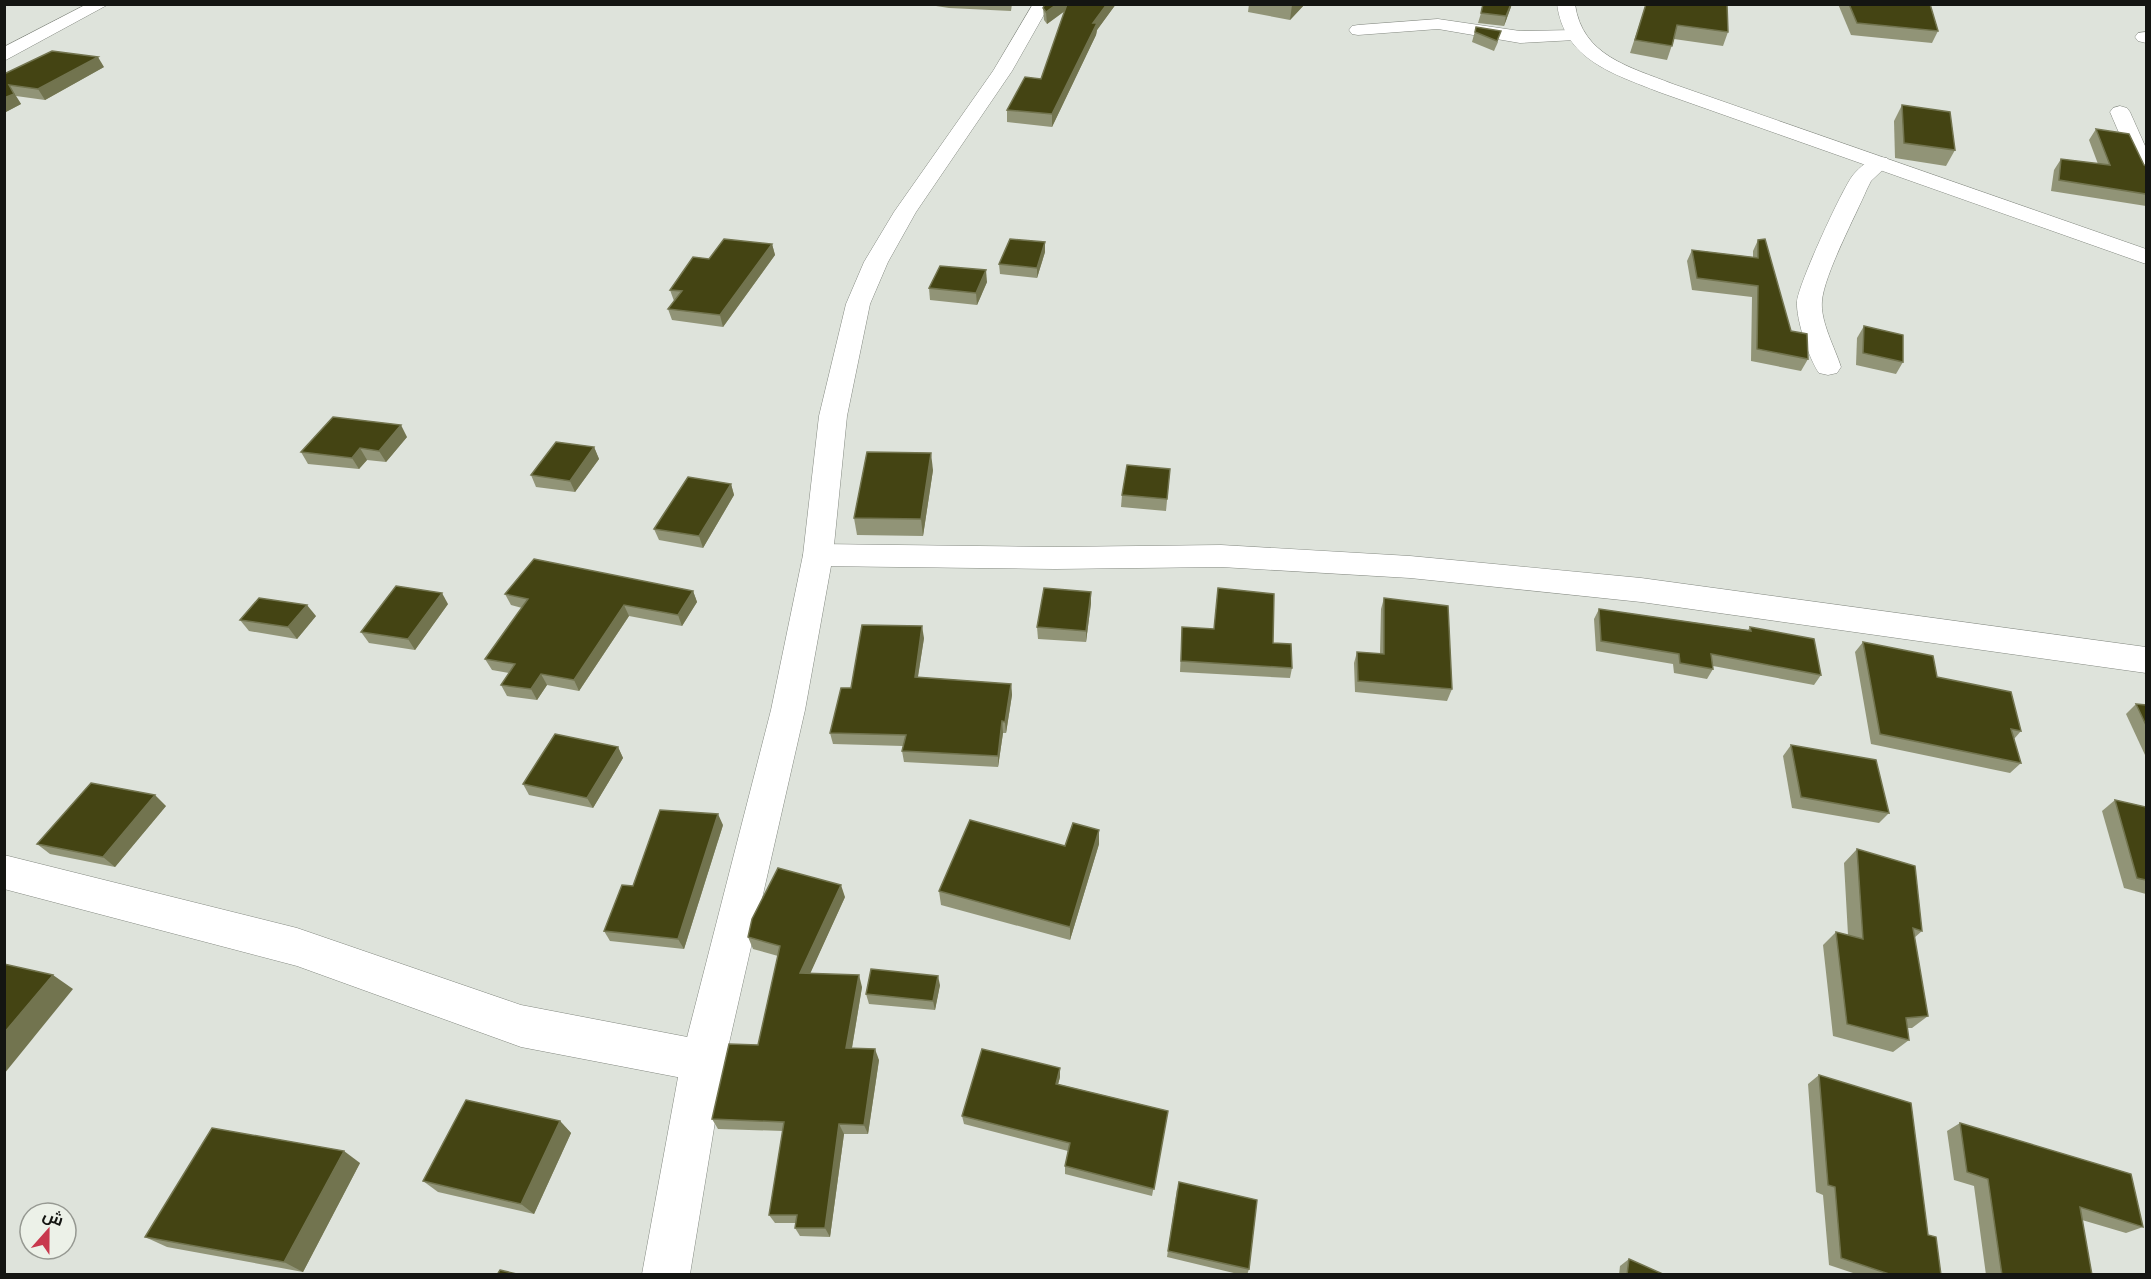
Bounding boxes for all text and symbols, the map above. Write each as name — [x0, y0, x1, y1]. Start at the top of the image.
north arrow — [18, 1201, 78, 1261]
text: ش — [40, 1204, 67, 1230]

